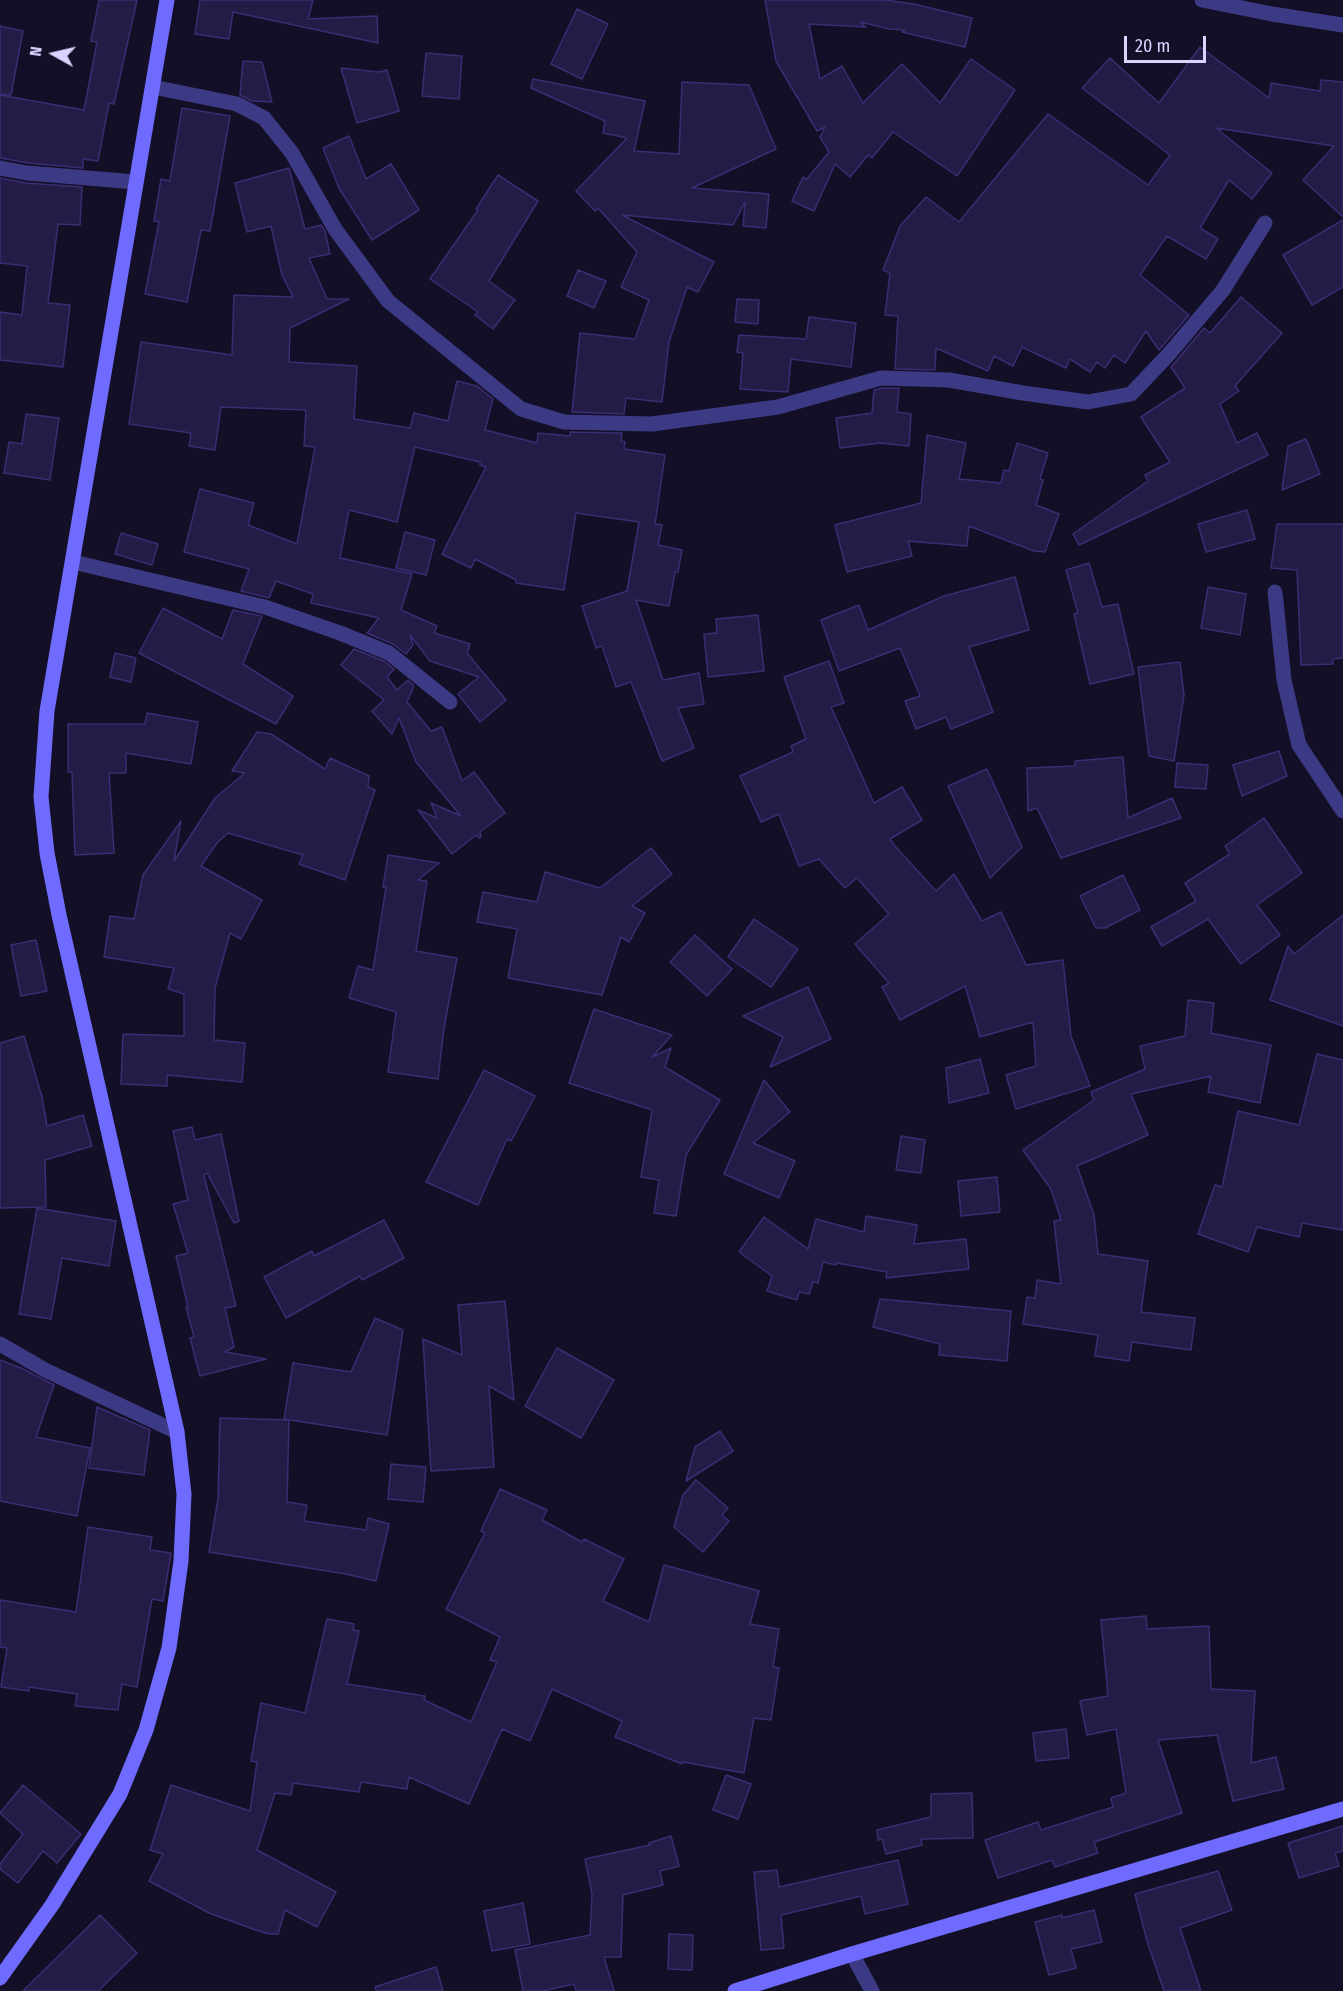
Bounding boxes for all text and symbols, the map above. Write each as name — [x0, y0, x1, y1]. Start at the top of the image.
north arrow — [24, 24, 84, 84]
scale bar — [1127, 24, 1210, 62]
text: 20 m — [1135, 35, 1170, 57]
text: N — [26, 45, 46, 57]

